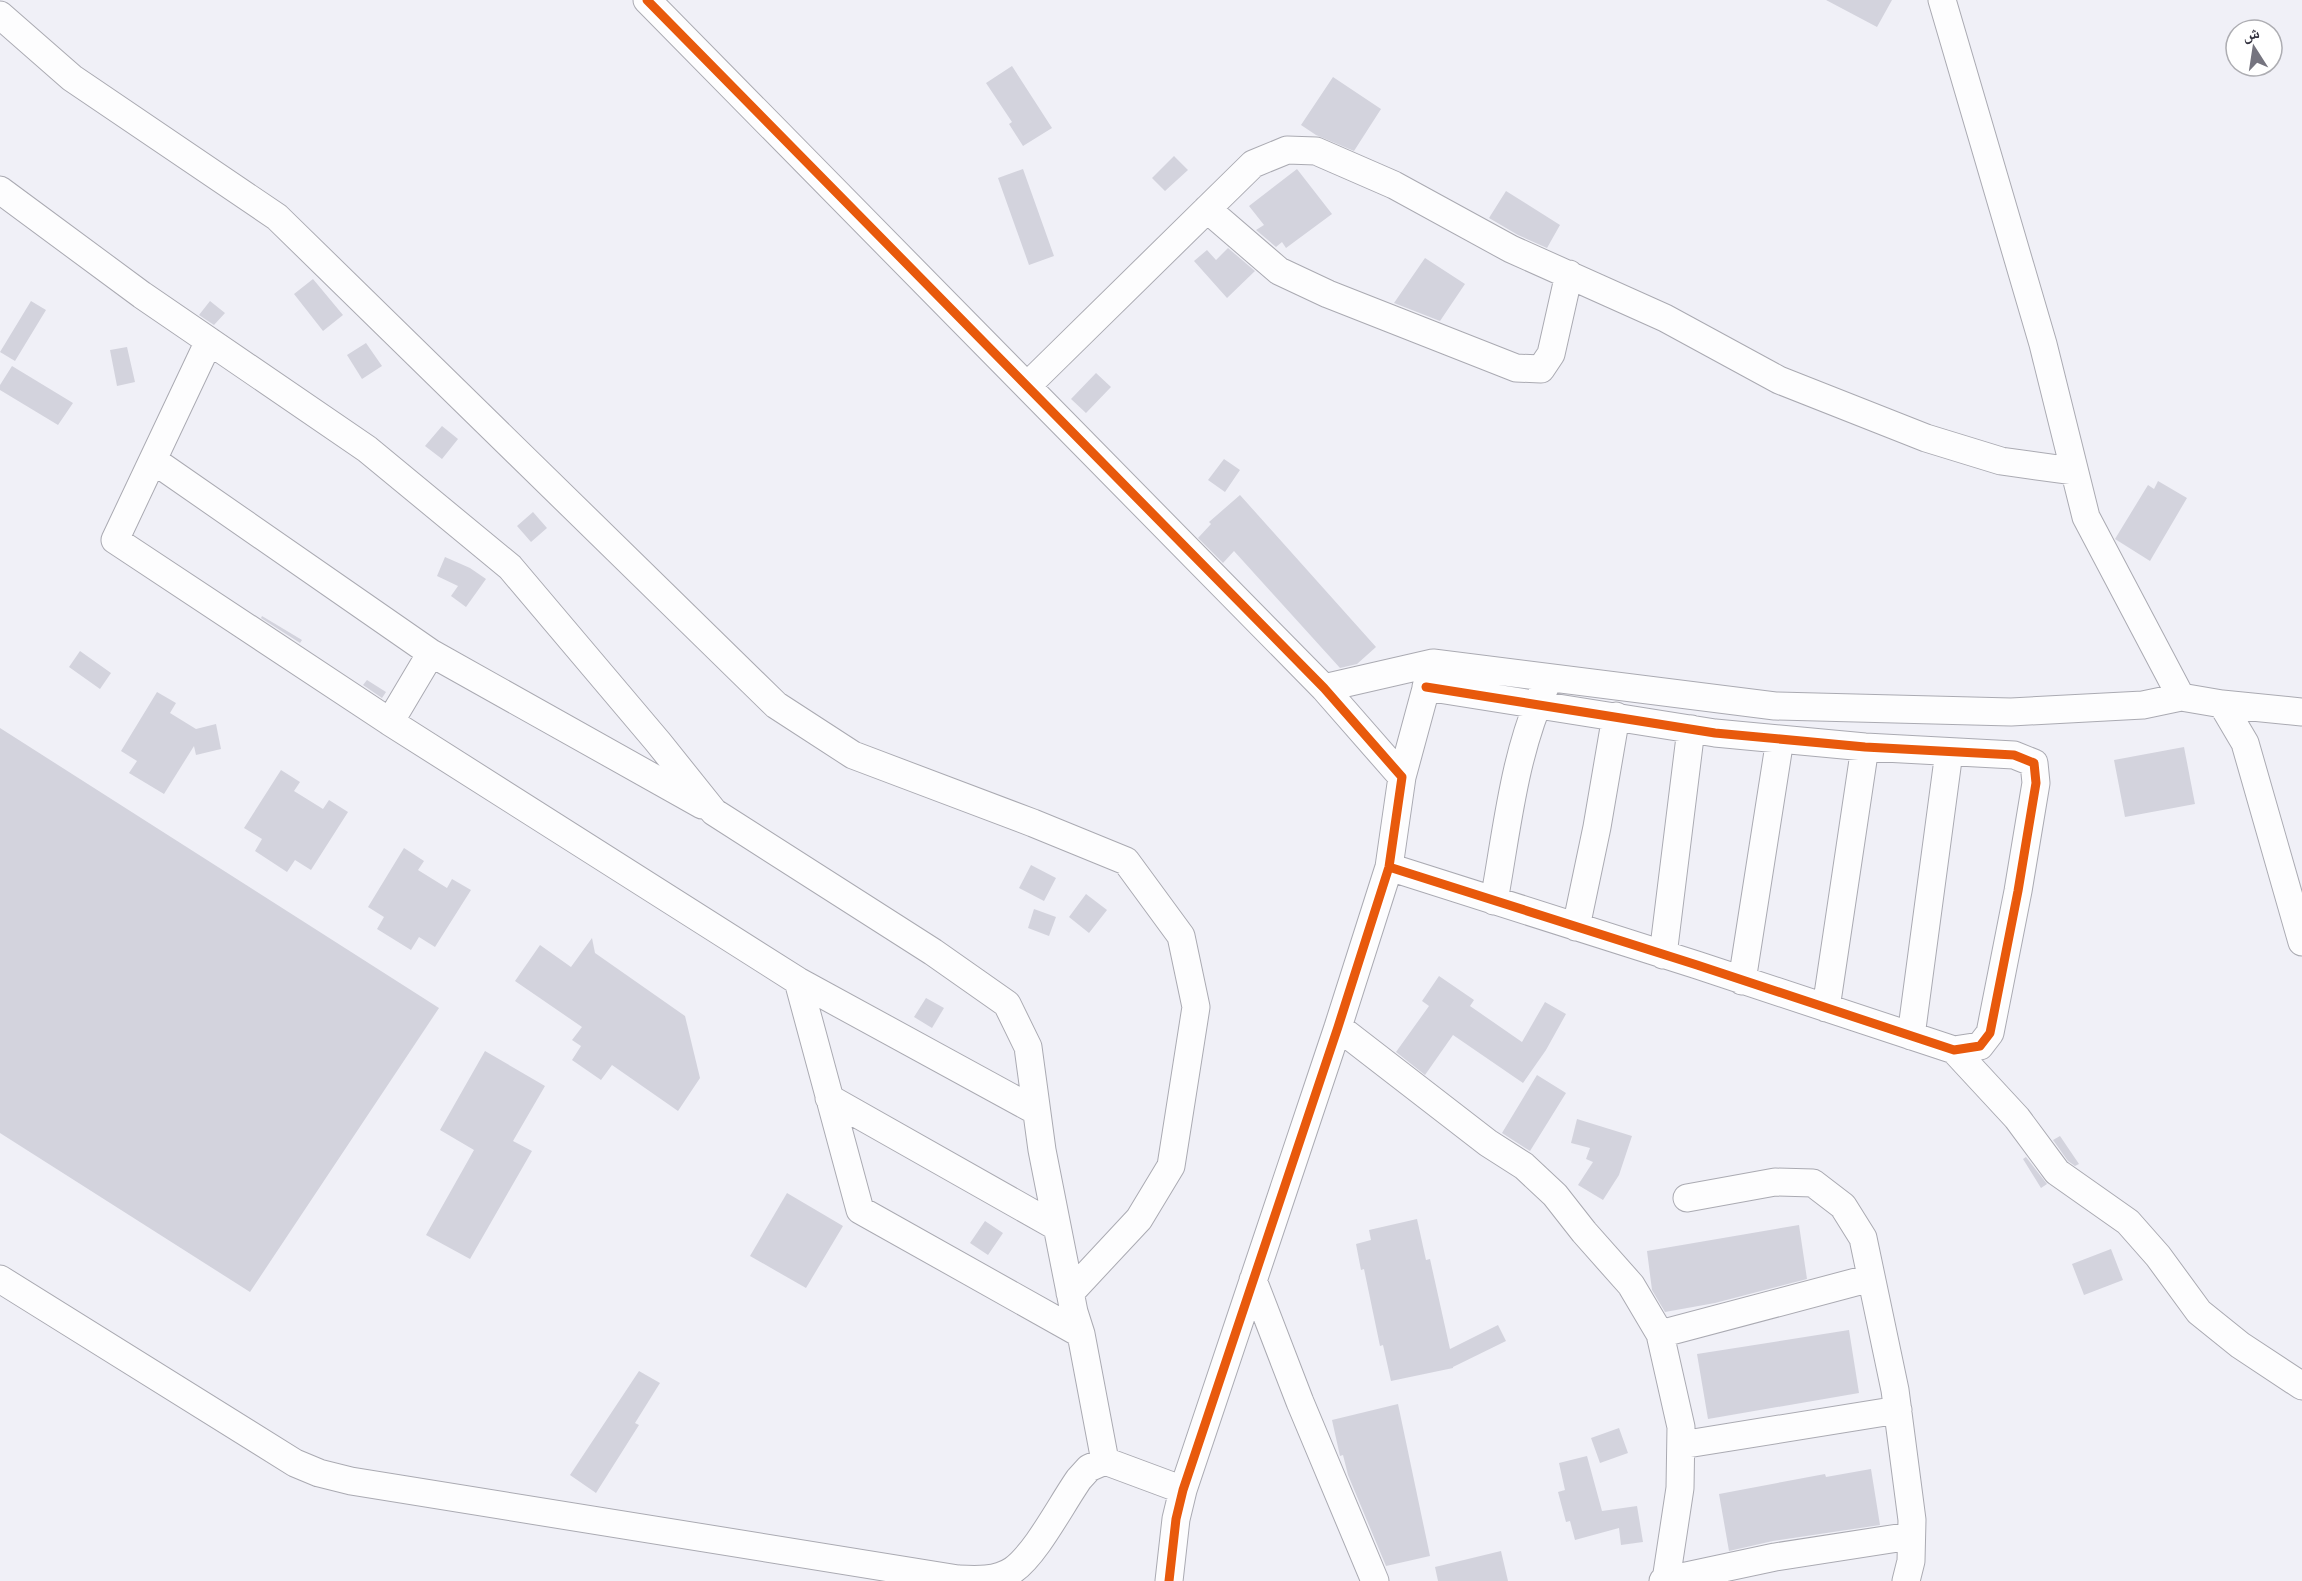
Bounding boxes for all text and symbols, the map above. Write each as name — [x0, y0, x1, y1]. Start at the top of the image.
north arrow — [2224, 18, 2284, 78]
text: ش — [2240, 21, 2262, 47]

